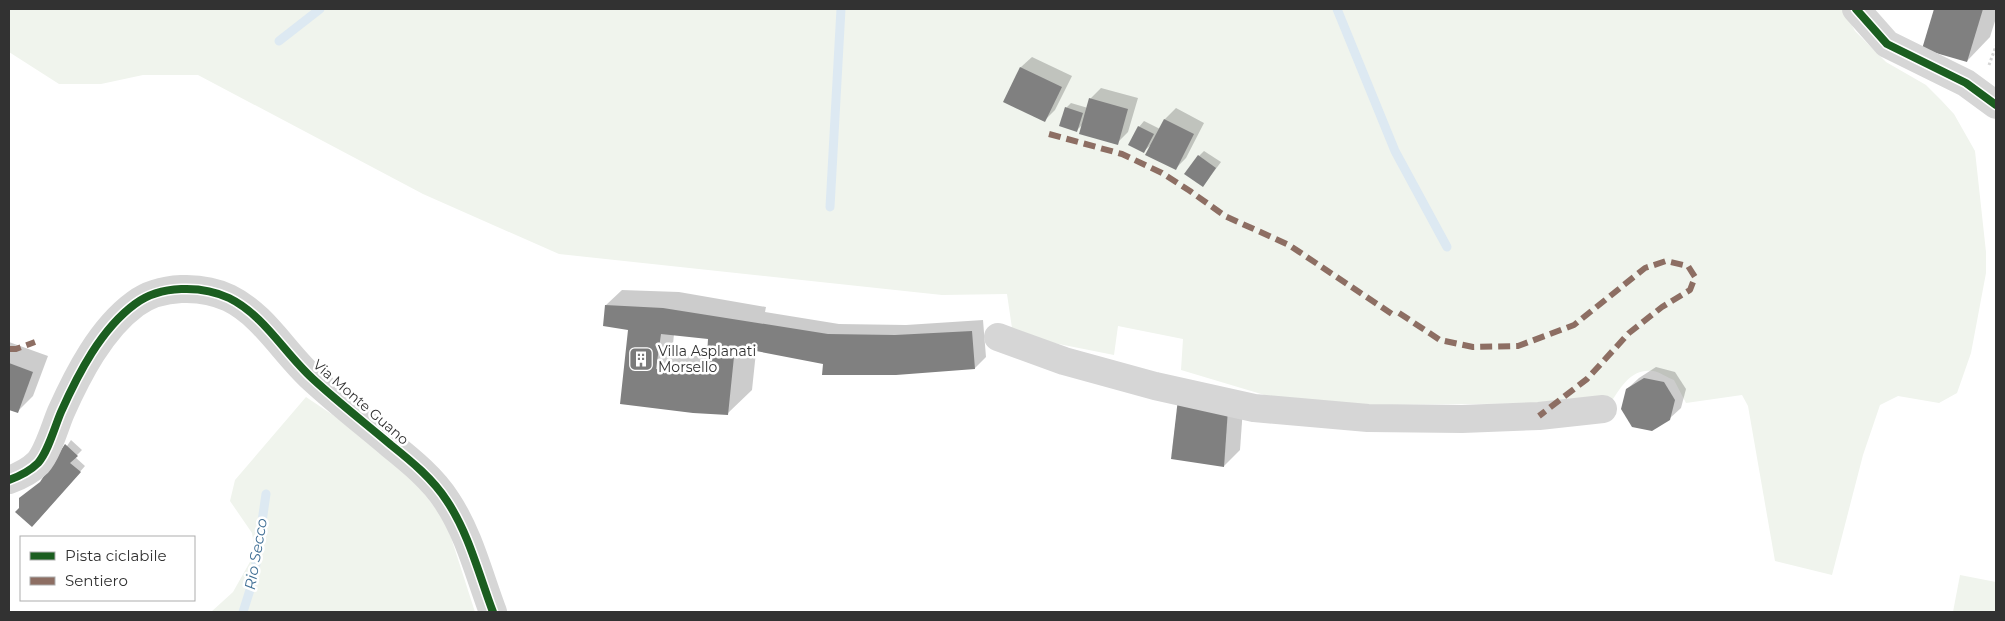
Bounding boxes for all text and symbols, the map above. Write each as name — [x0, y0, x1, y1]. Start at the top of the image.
place label: Villa Asplanati Morsello — [658, 342, 756, 376]
building icon: Villa Asplanati Morsello — [628, 346, 654, 372]
street label: Via Monte Guano — [309, 355, 413, 449]
water label: Rio Secco — [240, 517, 271, 591]
legend — [20, 536, 195, 601]
text: Pista ciclabile — [65, 546, 167, 565]
text: Sentiero — [65, 571, 128, 590]

